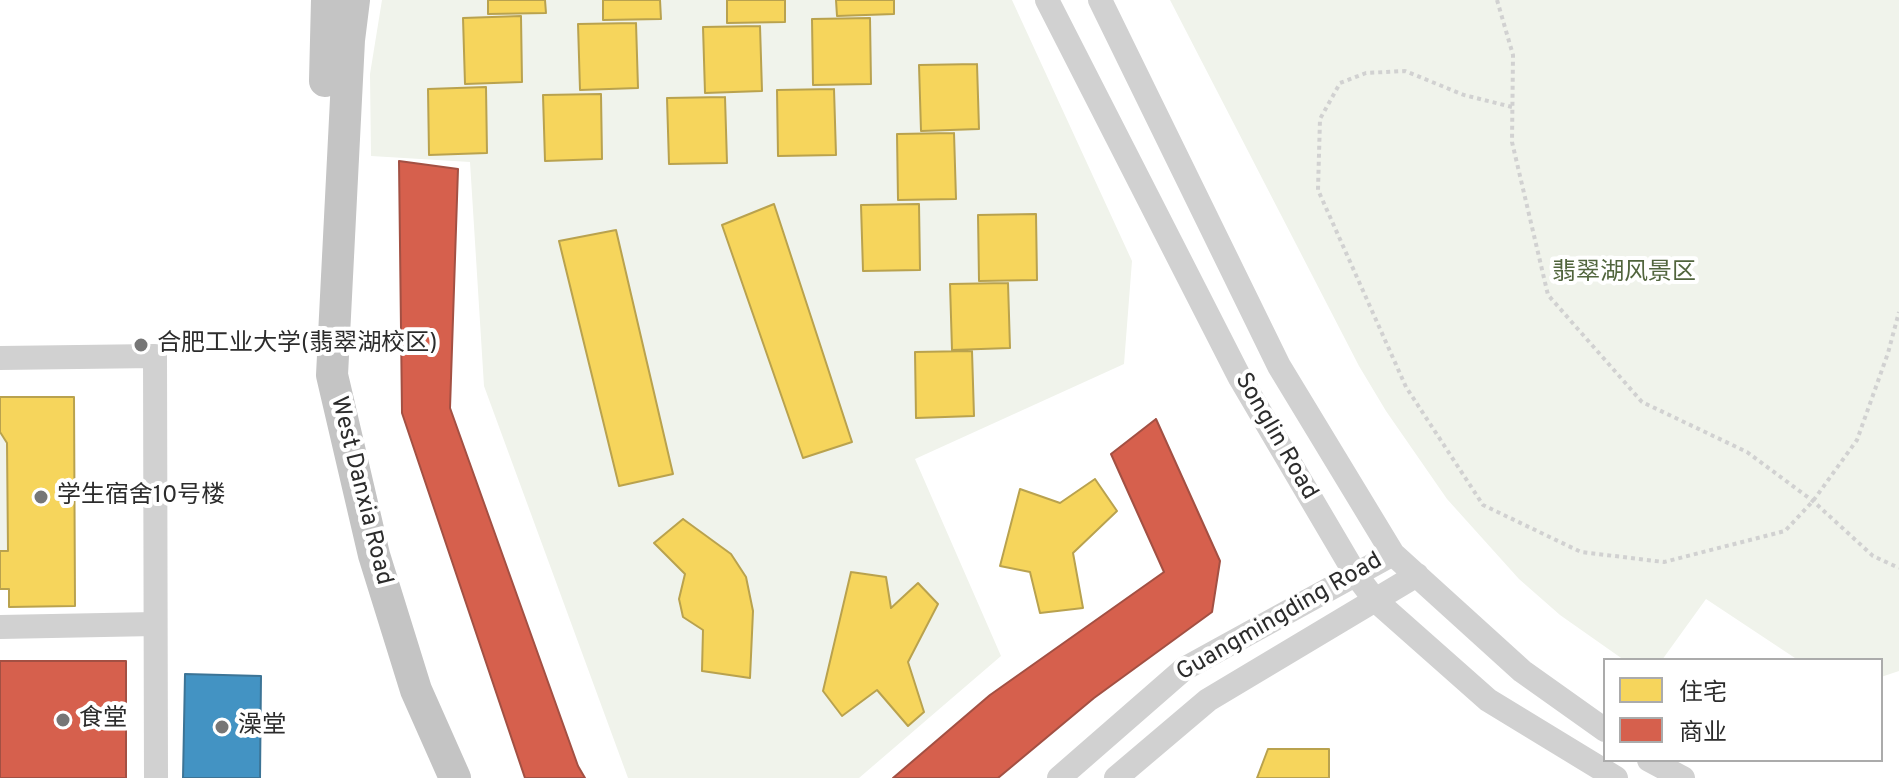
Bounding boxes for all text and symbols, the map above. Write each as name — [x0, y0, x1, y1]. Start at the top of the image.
park label: 翡翠湖风景区 — [1552, 260, 1696, 288]
place label: 合肥工业大学(翡翠湖校区) — [157, 331, 437, 359]
marker: 合肥工业大学(翡翠湖校区) — [132, 336, 150, 354]
street label: Songlin Road — [1227, 368, 1323, 506]
street label: West Danxia Road — [323, 394, 397, 588]
place label: 学生宿舍10号楼 — [57, 483, 225, 511]
marker: 学生宿舍10号楼 — [32, 488, 50, 506]
street label: Guangmingding Road — [1172, 547, 1388, 689]
legend — [1603, 658, 1883, 762]
text: 住宅 — [1679, 679, 1727, 709]
place label: 食堂 — [79, 706, 127, 734]
marker: 食堂 — [54, 711, 72, 729]
place label: 澡堂 — [238, 713, 286, 741]
marker: 澡堂 — [213, 718, 231, 736]
text: 商业 — [1679, 719, 1727, 749]

